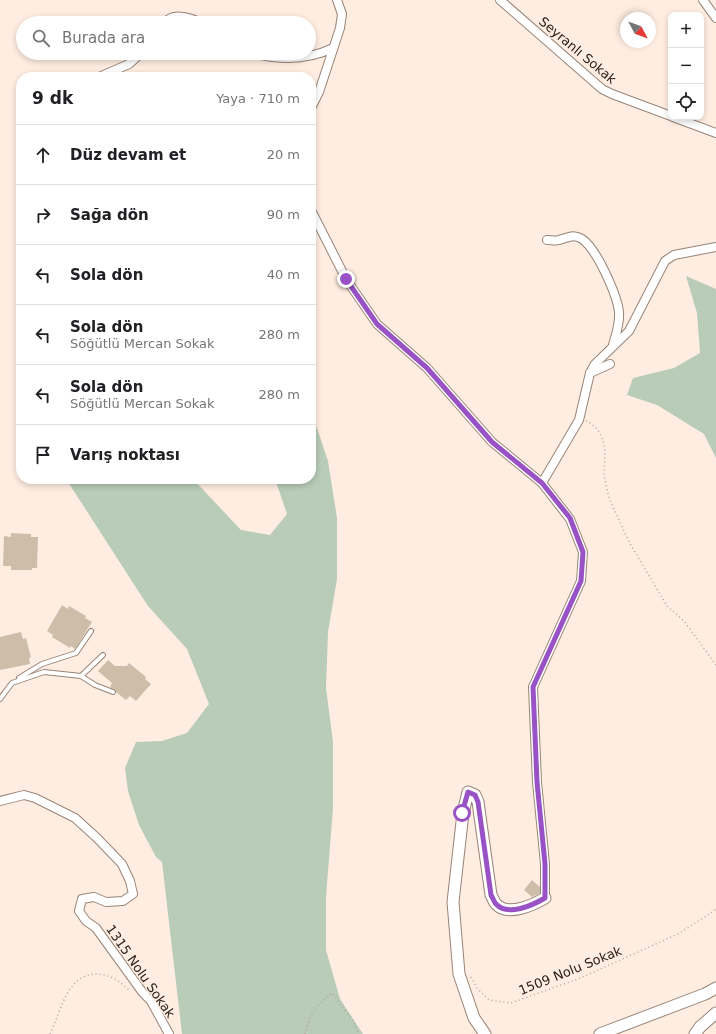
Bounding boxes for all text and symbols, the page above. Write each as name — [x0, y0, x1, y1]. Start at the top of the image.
north arrow — [620, 12, 656, 48]
map controls — [668, 12, 704, 120]
button: + — [668, 12, 704, 48]
street label: Seyranlı Sokak — [536, 14, 620, 87]
search box — [16, 16, 316, 60]
icon: search — [30, 27, 52, 49]
text: Burada ara — [62, 29, 145, 47]
button: − — [668, 48, 704, 84]
button: locate — [668, 84, 704, 120]
text: 9 dk — [32, 88, 73, 108]
text: Yaya · 710 m — [216, 91, 300, 106]
icon: ahead — [32, 144, 54, 166]
text: Düz devam et — [70, 146, 186, 164]
text: 20 m — [267, 147, 300, 162]
icon: right — [32, 204, 54, 226]
text: Sağa dön — [70, 206, 149, 224]
text: 90 m — [267, 207, 300, 222]
icon: left — [32, 264, 54, 286]
text: Sola dön — [70, 266, 143, 284]
text: 40 m — [267, 267, 300, 282]
route end — [337, 270, 355, 288]
text: Sola dön — [70, 318, 143, 336]
icon: left — [32, 324, 54, 346]
text: 280 m — [258, 327, 300, 342]
text: Söğütlü Mercan Sokak — [70, 336, 215, 351]
text: Sola dön — [70, 378, 143, 396]
icon: left — [32, 384, 54, 406]
text: 280 m — [258, 387, 300, 402]
text: Söğütlü Mercan Sokak — [70, 396, 215, 411]
icon: arrive — [32, 444, 54, 466]
text: Varış noktası — [70, 446, 180, 464]
route start — [453, 804, 471, 822]
street label: 1315 Nolu Sokak — [103, 922, 179, 1021]
street label: 1509 Nolu Sokak — [516, 943, 624, 998]

